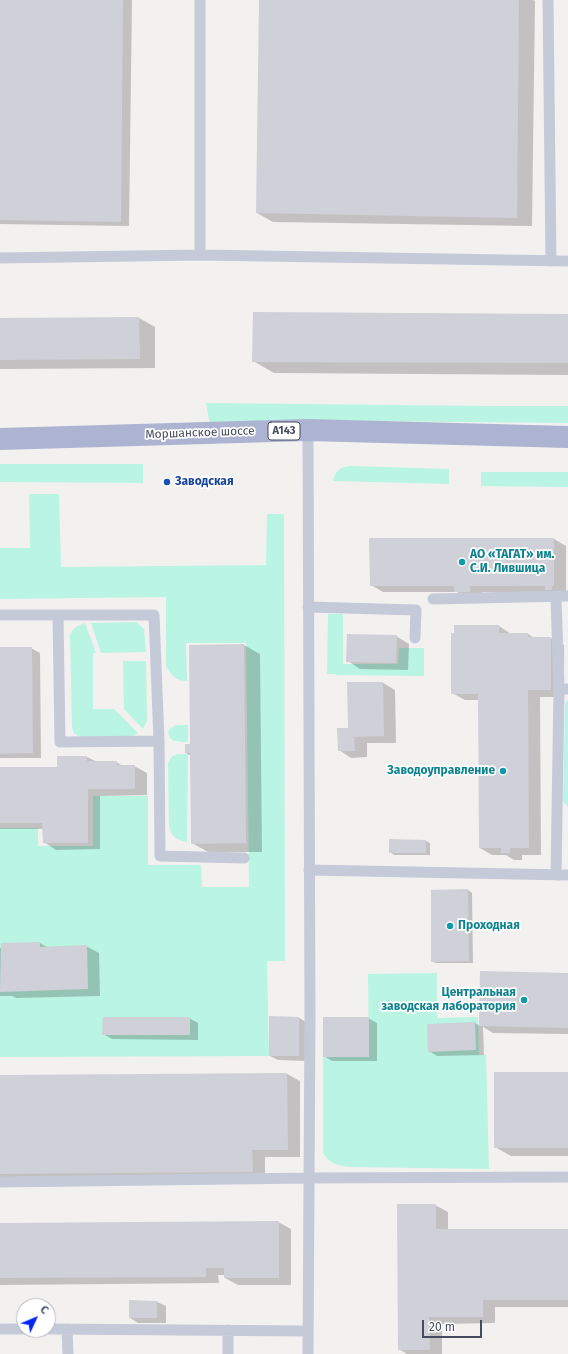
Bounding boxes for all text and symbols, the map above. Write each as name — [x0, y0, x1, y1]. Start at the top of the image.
road number: А143 — [268, 422, 300, 440]
street label: Моршанское шоссе — [145, 424, 255, 442]
place label: Заводская — [175, 475, 234, 489]
marker: Заводская — [162, 477, 172, 487]
place label: АО «ТАГАТ» им. С.И. Лившица — [470, 548, 554, 576]
marker: АО «ТАГАТ» им. С.И. Лившица — [457, 557, 467, 567]
place label: Заводоуправление — [387, 764, 495, 778]
marker: Заводоуправление — [498, 766, 508, 776]
place label: Проходная — [458, 919, 520, 933]
marker: Проходная — [445, 921, 455, 931]
place label: Центральная заводская лаборатория — [381, 986, 516, 1014]
marker: Центральная заводская лаборатория — [519, 995, 529, 1005]
north arrow — [16, 1298, 56, 1338]
text: С — [37, 1303, 51, 1317]
scale bar — [424, 1312, 484, 1338]
text: 20 m — [429, 1320, 455, 1334]

